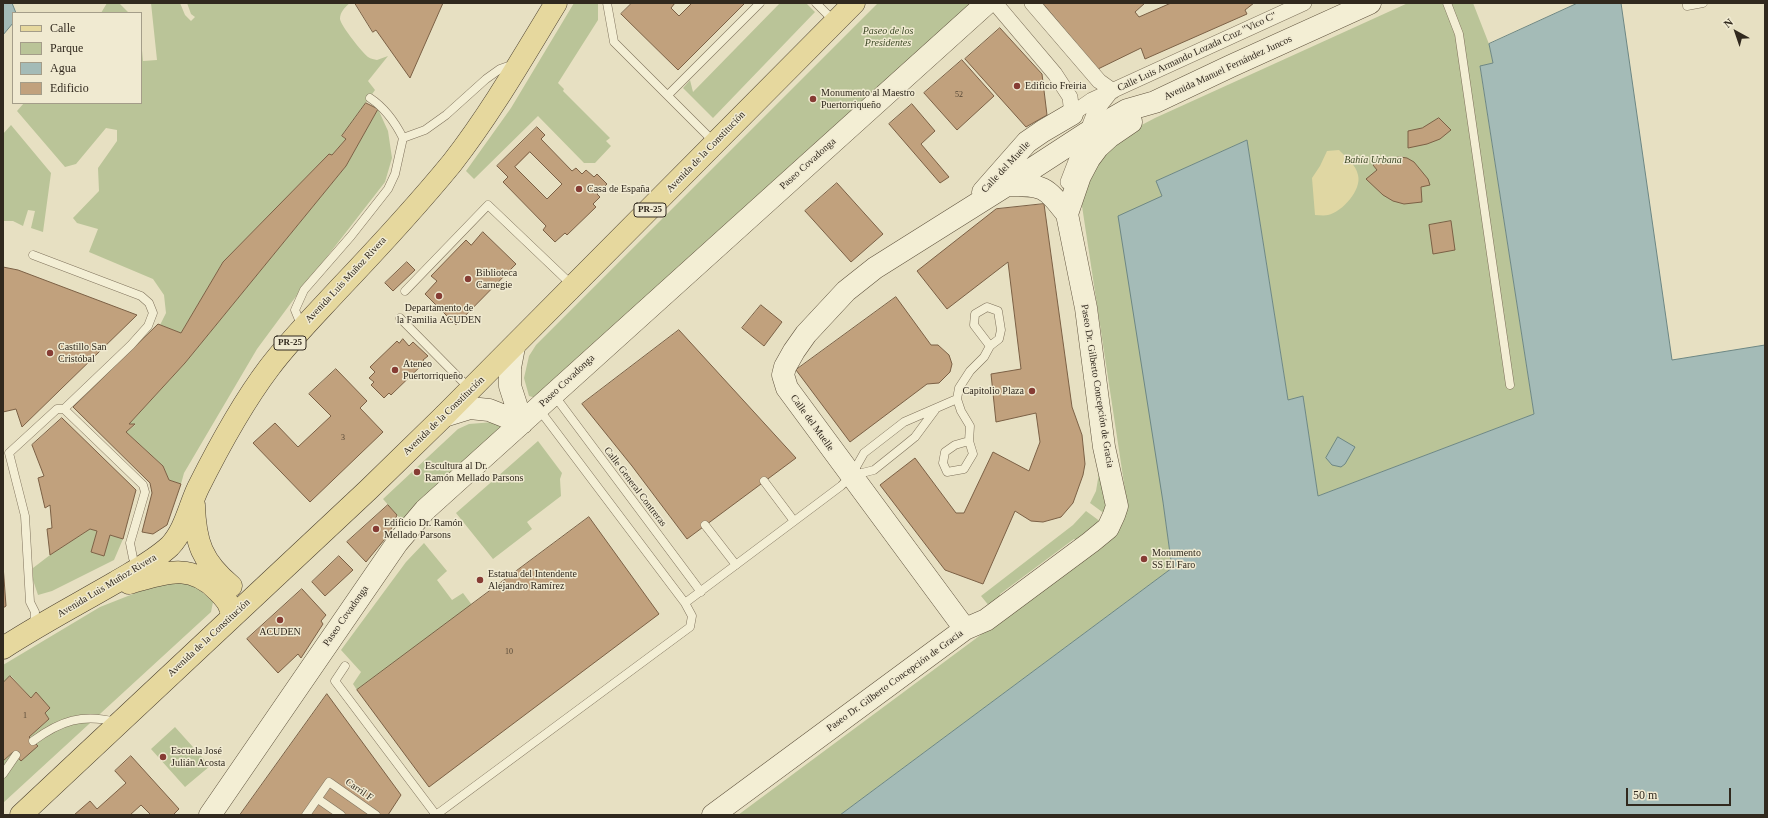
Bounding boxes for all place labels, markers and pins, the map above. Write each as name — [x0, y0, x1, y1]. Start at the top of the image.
place label: Edificio Freiria — [1025, 80, 1086, 92]
marker: Edificio Freiria — [1012, 81, 1022, 91]
place label: Monumento al Maestro Puertorriqueño — [821, 87, 915, 110]
marker: Monumento al Maestro Puertorriqueño — [808, 94, 818, 104]
place label: Casa de España — [587, 183, 650, 195]
marker: Casa de España — [574, 184, 584, 194]
place label: Biblioteca Carnegie — [476, 267, 517, 290]
marker: Biblioteca Carnegie — [463, 274, 473, 284]
marker: Departamento de la Familia ACUDEN — [434, 291, 444, 301]
place label: Departamento de la Familia ACUDEN — [397, 302, 481, 326]
place label: Castillo San Cristóbal — [58, 341, 107, 364]
marker: Castillo San Cristóbal — [45, 348, 55, 358]
place label: Ateneo Puertorriqueño — [403, 358, 463, 382]
marker: Ateneo Puertorriqueño — [390, 365, 400, 375]
place label: Capitolio Plaza — [963, 385, 1024, 397]
marker: Capitolio Plaza — [1027, 386, 1037, 396]
place label: Escultura al Dr. Ramón Mellado Parsons — [425, 460, 523, 484]
marker: Escultura al Dr. Ramón Mellado Parsons — [412, 467, 422, 477]
place label: Edificio Dr. Ramón Mellado Parsons — [384, 517, 463, 540]
marker: Edificio Dr. Ramón Mellado Parsons — [371, 524, 381, 534]
place label: Monumento SS El Faro — [1152, 547, 1201, 570]
marker: Monumento SS El Faro — [1139, 554, 1149, 564]
place label: Estatua del Intendente Alejandro Ramírez — [488, 568, 577, 592]
marker: Estatua del Intendente Alejandro Ramírez — [475, 575, 485, 585]
marker: ACUDEN — [275, 615, 285, 625]
place label: ACUDEN — [259, 626, 301, 638]
place label: Escuela José Julián Acosta — [171, 745, 225, 768]
marker: Escuela José Julián Acosta — [158, 752, 168, 762]

